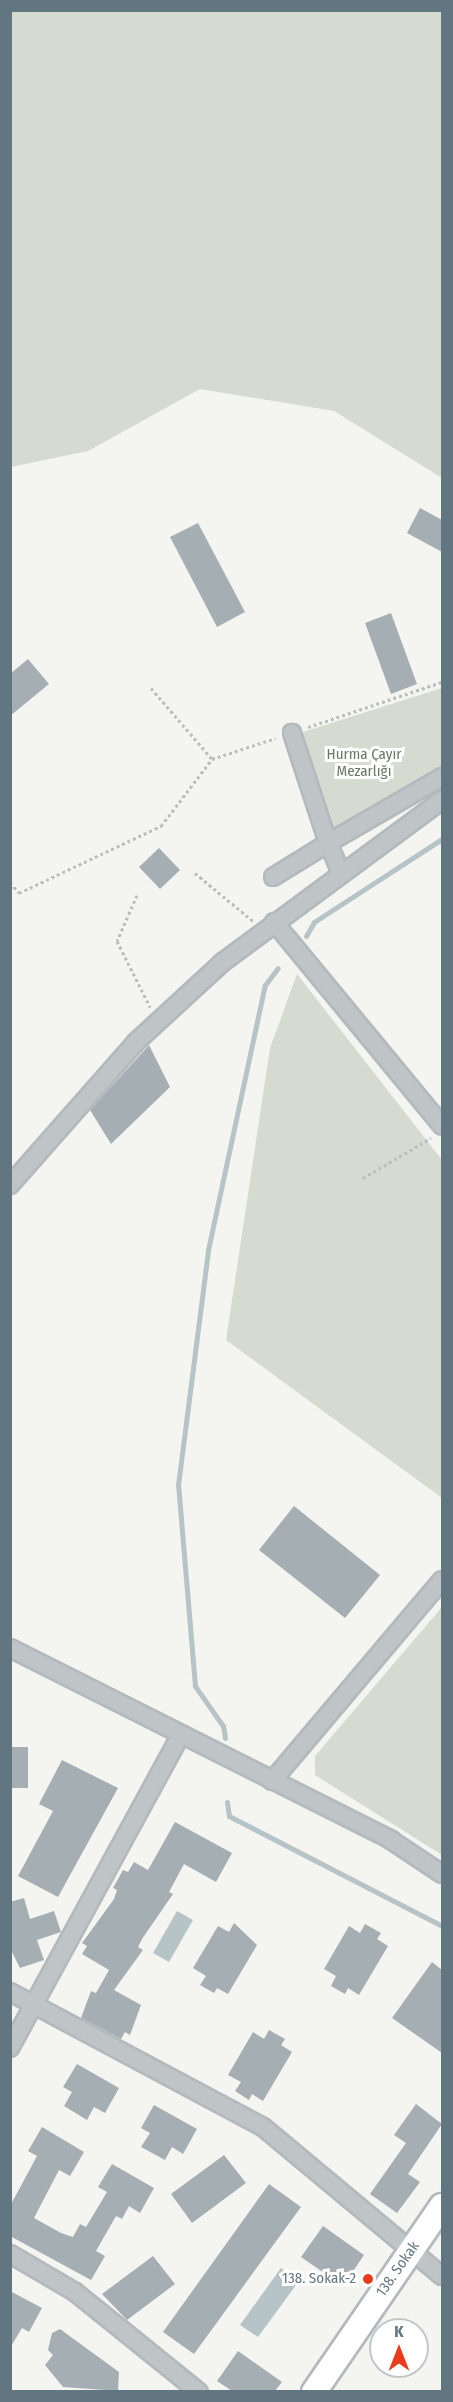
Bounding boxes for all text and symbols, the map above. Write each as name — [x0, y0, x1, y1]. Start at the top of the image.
park label: Hurma Çayır Mezarlığı — [327, 745, 401, 780]
street label: 138. Sokak — [372, 2238, 424, 2300]
place label: 138. Sokak-2 — [282, 2270, 356, 2288]
marker: 138. Sokak-2 — [361, 2272, 375, 2286]
north arrow — [369, 2318, 429, 2378]
text: K — [394, 2322, 404, 2341]

